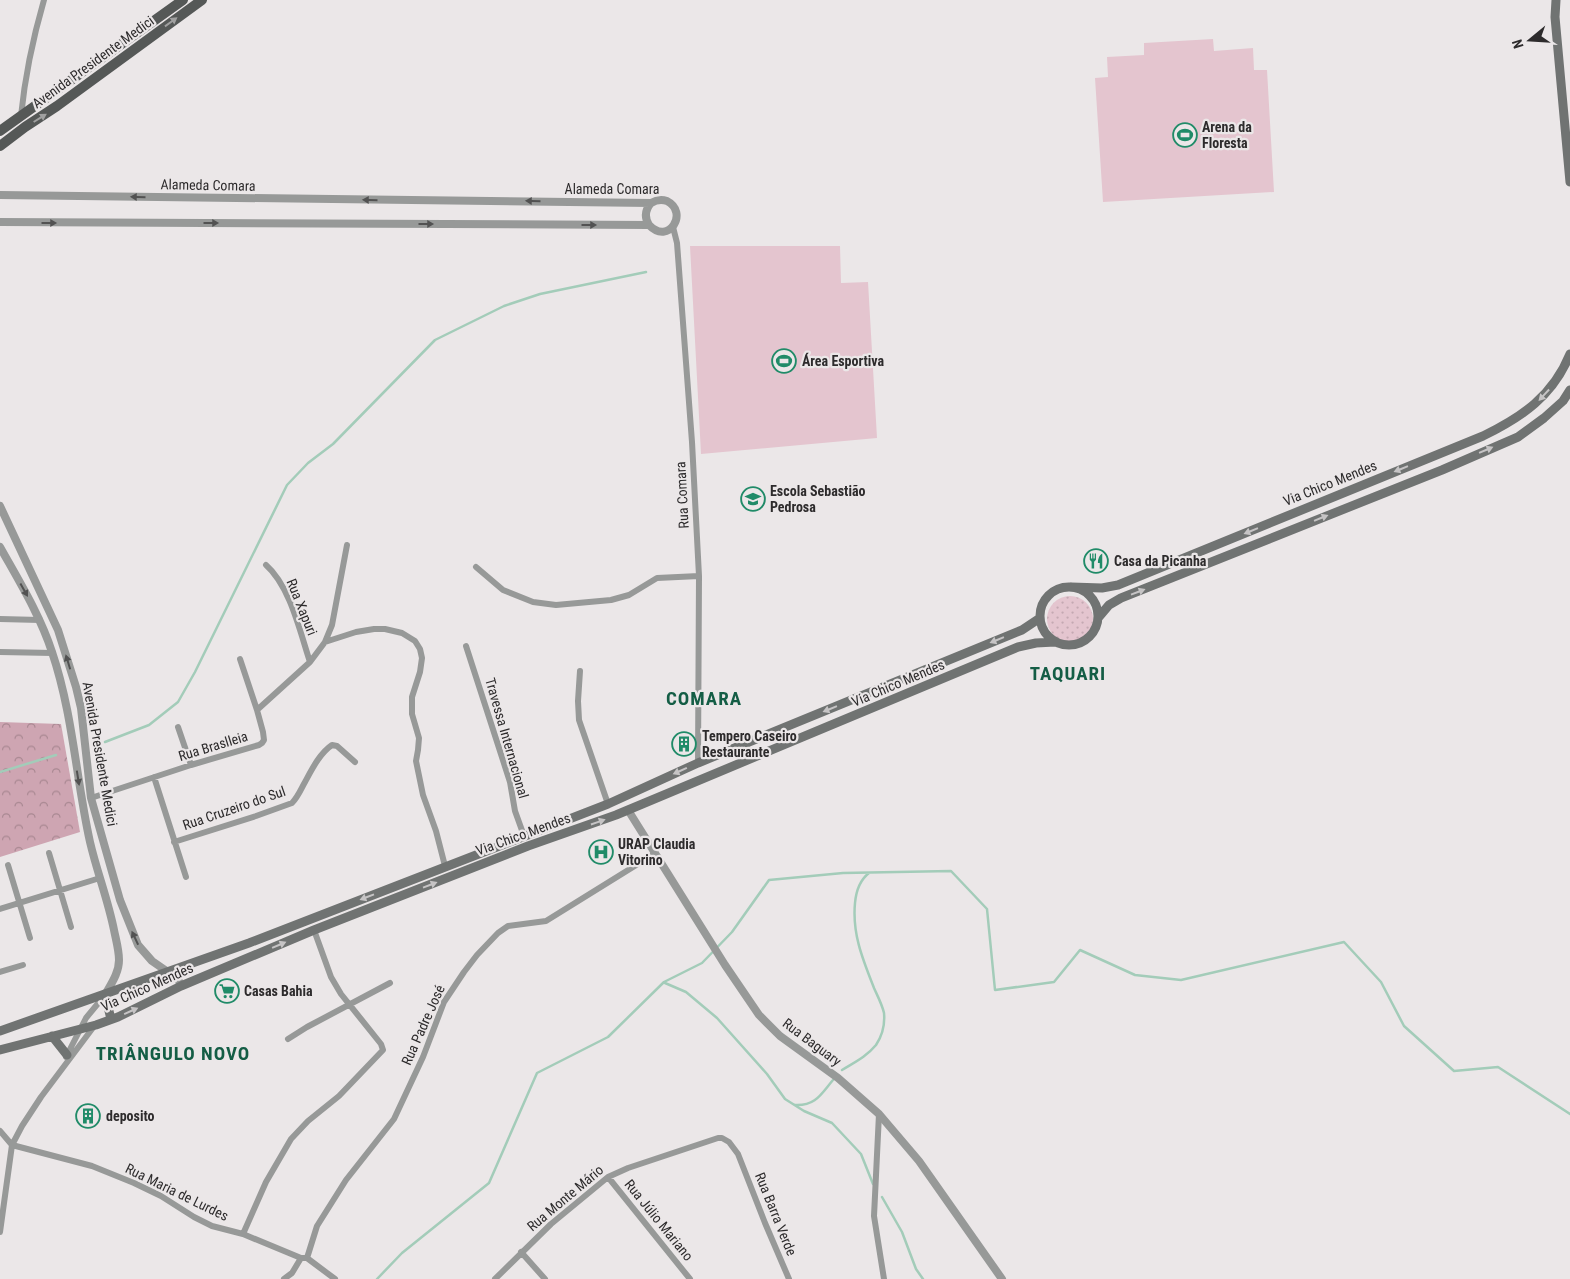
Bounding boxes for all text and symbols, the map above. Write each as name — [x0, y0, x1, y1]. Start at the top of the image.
street label: Avenida Presidente Medici — [29, 13, 157, 111]
north arrow — [1505, 15, 1555, 65]
one-way arrow — [164, 17, 178, 27]
text: N — [1509, 37, 1527, 51]
one-way arrow — [33, 113, 46, 122]
place label: Arena da Floresta — [1202, 119, 1252, 151]
sports icon: Arena da Floresta — [1172, 122, 1198, 148]
street label: Alameda Comara — [160, 176, 256, 194]
street label: Alameda Comara — [565, 181, 659, 197]
one-way arrow — [129, 193, 145, 201]
one-way arrow — [362, 196, 378, 204]
one-way arrow — [524, 197, 540, 205]
one-way arrow — [41, 219, 57, 227]
one-way arrow — [203, 219, 219, 227]
one-way arrow — [418, 220, 434, 228]
one-way arrow — [581, 221, 597, 229]
sports icon: Área Esportiva — [771, 348, 797, 374]
place label: Área Esportiva — [802, 352, 884, 369]
one-way arrow — [1538, 388, 1550, 400]
one-way arrow — [1479, 446, 1493, 454]
street label: Via Chico Mendes — [1281, 457, 1379, 509]
street label: Rua Comara — [672, 461, 692, 529]
one-way arrow — [1394, 466, 1408, 474]
place label: Escola Sebastião Pedrosa — [770, 483, 866, 515]
school or university icon: Escola Sebastião Pedrosa — [740, 486, 766, 512]
one-way arrow — [1314, 514, 1329, 522]
one-way arrow — [1244, 527, 1258, 535]
restaurant icon: Casa da Picanha — [1083, 548, 1109, 574]
place label: Casa da Picanha — [1114, 553, 1207, 569]
street label: Rua Xapuri — [283, 576, 321, 638]
one-way arrow — [19, 583, 28, 596]
one-way arrow — [1131, 587, 1145, 595]
one-way arrow — [990, 637, 1004, 645]
one-way arrow — [64, 654, 72, 669]
street label: Via Chico Mendes — [849, 656, 947, 710]
district label: TAQUARI — [1030, 662, 1106, 685]
street label: Travessa Internacional — [482, 676, 532, 800]
street label: Avenida Presidente Medici — [79, 681, 121, 827]
district label: COMARA — [666, 687, 742, 710]
one-way arrow — [823, 705, 837, 713]
street label: Rua Braslleia — [176, 728, 250, 764]
place label: Tempero Caseiro Restaurante — [702, 728, 797, 760]
building icon: Tempero Caseiro Restaurante — [671, 731, 697, 757]
one-way arrow — [673, 768, 687, 776]
one-way arrow — [74, 770, 82, 786]
street label: Rua Cruzeiro do Sul — [180, 783, 288, 833]
street label: Via Chico Mendes — [474, 809, 572, 859]
one-way arrow — [591, 817, 606, 825]
place label: URAP Claudia Vitorino — [618, 836, 696, 868]
hospital icon: URAP Claudia Vitorino — [588, 839, 614, 865]
one-way arrow — [422, 880, 437, 888]
one-way arrow — [360, 893, 374, 901]
one-way arrow — [131, 931, 139, 945]
one-way arrow — [272, 940, 286, 948]
street label: Via Chico Mendes — [98, 959, 196, 1015]
supermarket icon: Casas Bahia — [214, 978, 240, 1004]
street label: Rua Padre José — [398, 982, 448, 1068]
place label: Casas Bahia — [244, 983, 313, 999]
one-way arrow — [124, 1007, 138, 1015]
street label: Rua Baguary — [780, 1015, 845, 1069]
district label: TRIÂNGULO NOVO — [96, 1042, 250, 1065]
building icon: deposito — [75, 1103, 101, 1129]
place label: deposito — [106, 1108, 155, 1124]
street label: Rua Maria de Lurdes — [123, 1160, 231, 1224]
street label: Rua Monte Mário — [524, 1162, 606, 1234]
street label: Rua Barra Verde — [752, 1170, 800, 1258]
street label: Rua Júlio Mariano — [621, 1176, 697, 1264]

